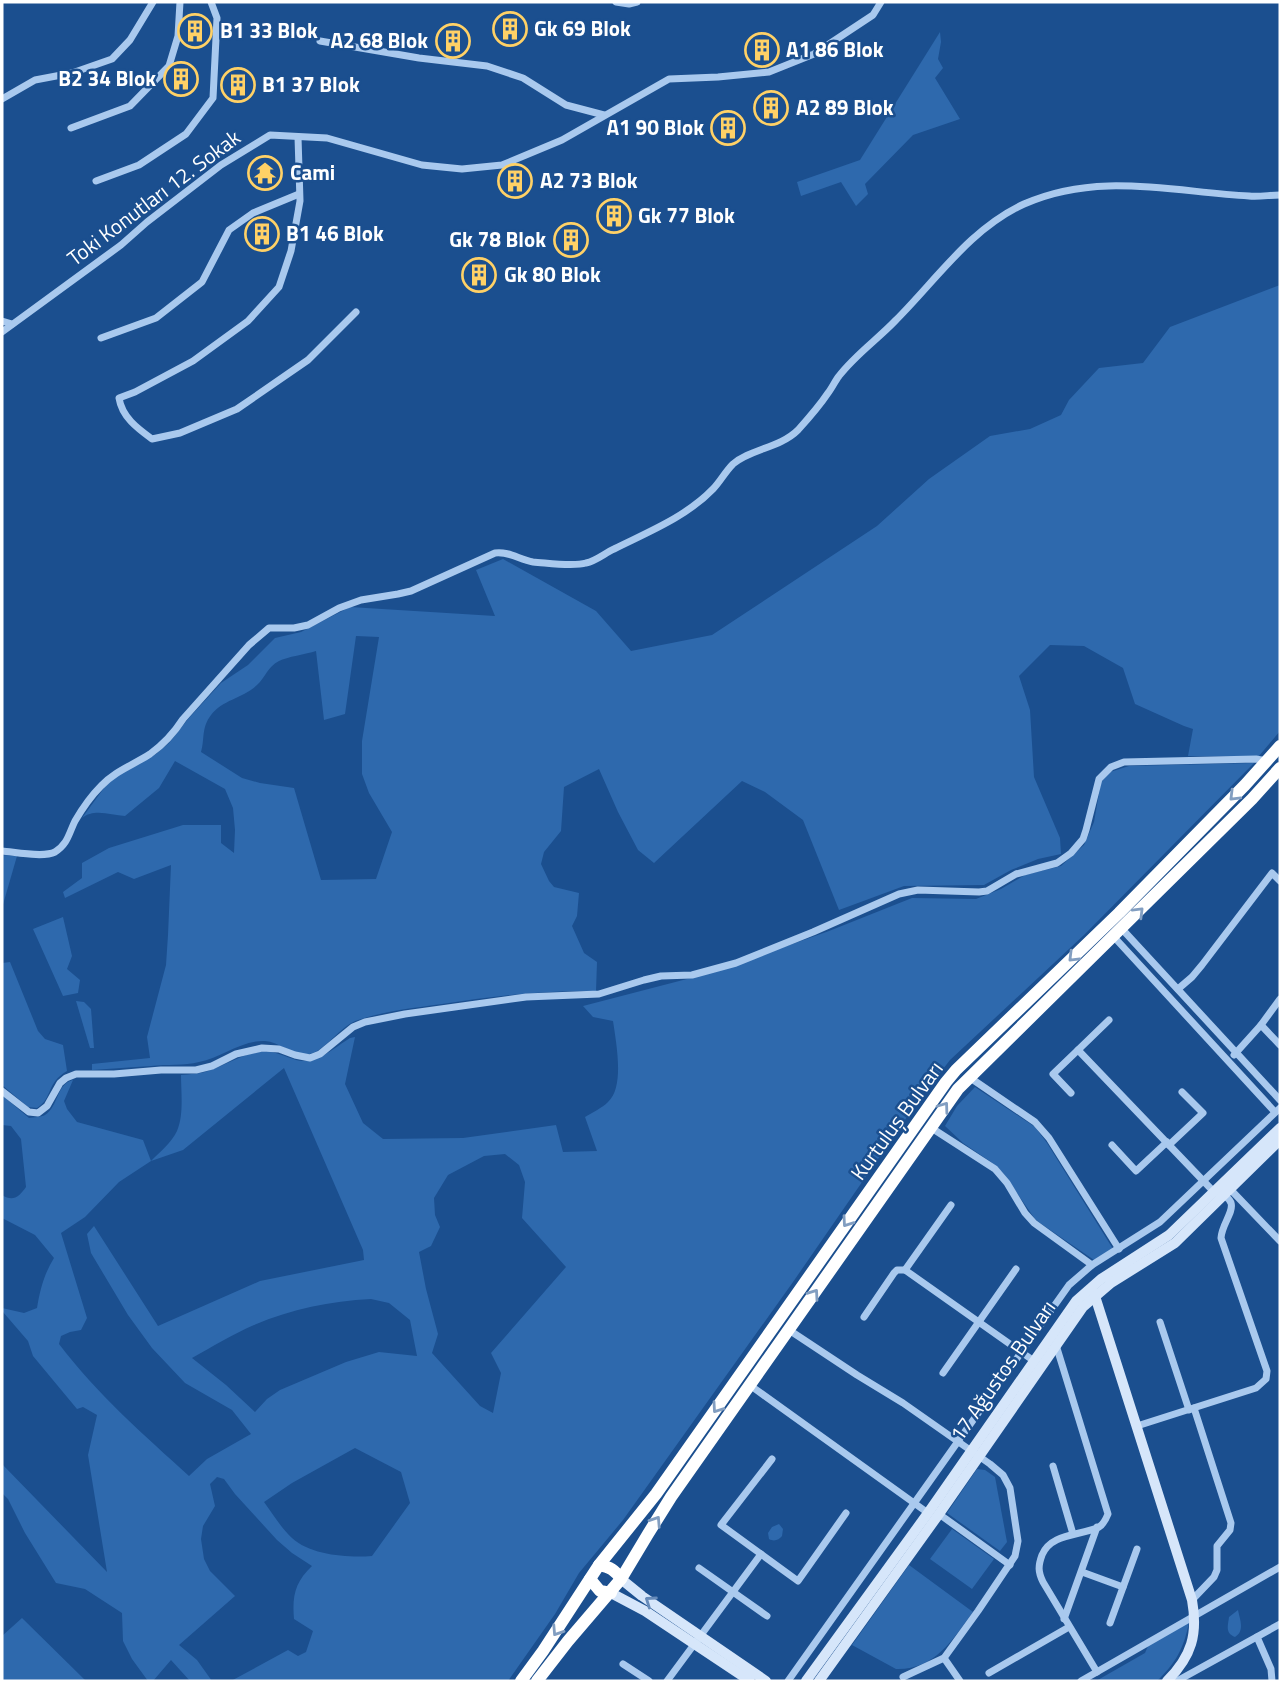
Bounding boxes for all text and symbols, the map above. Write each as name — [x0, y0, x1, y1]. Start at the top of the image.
building icon: Gk 69 Blok — [491, 10, 529, 48]
building icon: B1 33 Blok — [176, 12, 214, 50]
place label: Gk 69 Blok — [534, 12, 631, 44]
place label: B1 33 Blok — [220, 14, 318, 46]
building icon: A2 68 Blok — [434, 22, 472, 60]
place label: A2 68 Blok — [330, 24, 428, 56]
building icon: A1 86 Blok — [743, 31, 781, 69]
place label: A1 86 Blok — [786, 33, 884, 65]
building icon: B2 34 Blok — [162, 60, 200, 98]
place label: B2 34 Blok — [58, 62, 156, 94]
building icon: B1 37 Blok — [219, 66, 257, 104]
place label: B1 37 Blok — [262, 68, 360, 100]
building icon: A2 89 Blok — [752, 89, 790, 127]
place label: A2 89 Blok — [796, 91, 894, 123]
building icon: A1 90 Blok — [709, 109, 747, 147]
place label: A1 90 Blok — [606, 111, 704, 143]
street label: Toki Konutları 12. Sokak — [60, 121, 247, 273]
temple icon: Cami — [246, 154, 284, 192]
place label: Cami — [290, 156, 335, 188]
building icon: A2 73 Blok — [496, 162, 534, 200]
place label: A2 73 Blok — [540, 164, 638, 196]
building icon: Gk 77 Blok — [595, 197, 633, 235]
place label: Gk 77 Blok — [638, 199, 735, 231]
building icon: B1 46 Blok — [243, 215, 281, 253]
place label: B1 46 Blok — [286, 217, 384, 249]
building icon: Gk 78 Blok — [552, 221, 590, 259]
place label: Gk 78 Blok — [449, 223, 546, 255]
building icon: Gk 80 Blok — [460, 256, 498, 294]
place label: Gk 80 Blok — [504, 258, 601, 290]
one-way arrow — [1230, 788, 1243, 801]
one-way arrow — [1131, 907, 1144, 920]
one-way arrow — [1069, 949, 1082, 962]
street label: Kurtuluş Bulvarı — [842, 1054, 950, 1187]
one-way arrow — [936, 1103, 949, 1115]
one-way arrow — [843, 1214, 855, 1227]
one-way arrow — [806, 1289, 818, 1302]
street label: 17 Ağustos Bulvarı — [941, 1293, 1063, 1448]
one-way arrow — [713, 1400, 725, 1413]
one-way arrow — [648, 1515, 661, 1528]
one-way arrow — [644, 1596, 657, 1609]
one-way arrow — [552, 1623, 565, 1636]

